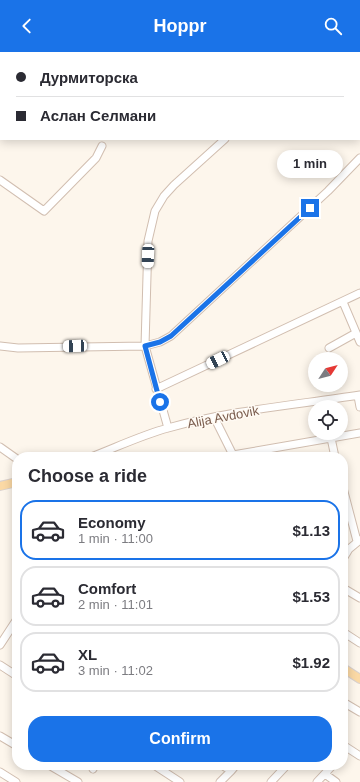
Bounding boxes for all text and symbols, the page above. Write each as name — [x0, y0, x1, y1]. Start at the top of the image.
icon: back — [16, 15, 38, 37]
icon: search — [322, 15, 344, 37]
text: Hoppr — [154, 16, 207, 36]
text: Дурмиторска — [40, 69, 138, 86]
text: Аслан Селмани — [40, 107, 156, 124]
callout: 1 min — [277, 150, 343, 178]
text: 1 min — [293, 156, 327, 171]
route end — [301, 199, 319, 217]
car — [142, 244, 154, 268]
car — [63, 340, 87, 352]
car — [205, 349, 231, 371]
north arrow — [308, 352, 348, 392]
map controls — [308, 352, 348, 440]
route start — [151, 393, 169, 411]
button: locate — [308, 400, 348, 440]
street label: Alija Avdovik — [186, 403, 261, 431]
text: Choose a ride — [28, 466, 147, 486]
icon: car — [30, 512, 66, 548]
text: Economy — [78, 514, 146, 531]
text: $1.13 — [292, 522, 330, 539]
text: 1 min · 11:00 — [78, 531, 153, 546]
icon: car — [30, 578, 66, 614]
text: Comfort — [78, 580, 136, 597]
text: $1.53 — [292, 588, 330, 605]
text: 2 min · 11:01 — [78, 597, 153, 612]
icon: car — [30, 644, 66, 680]
text: XL — [78, 646, 97, 663]
text: $1.92 — [292, 654, 330, 671]
text: 3 min · 11:02 — [78, 663, 153, 678]
button: Confirm — [28, 716, 332, 762]

